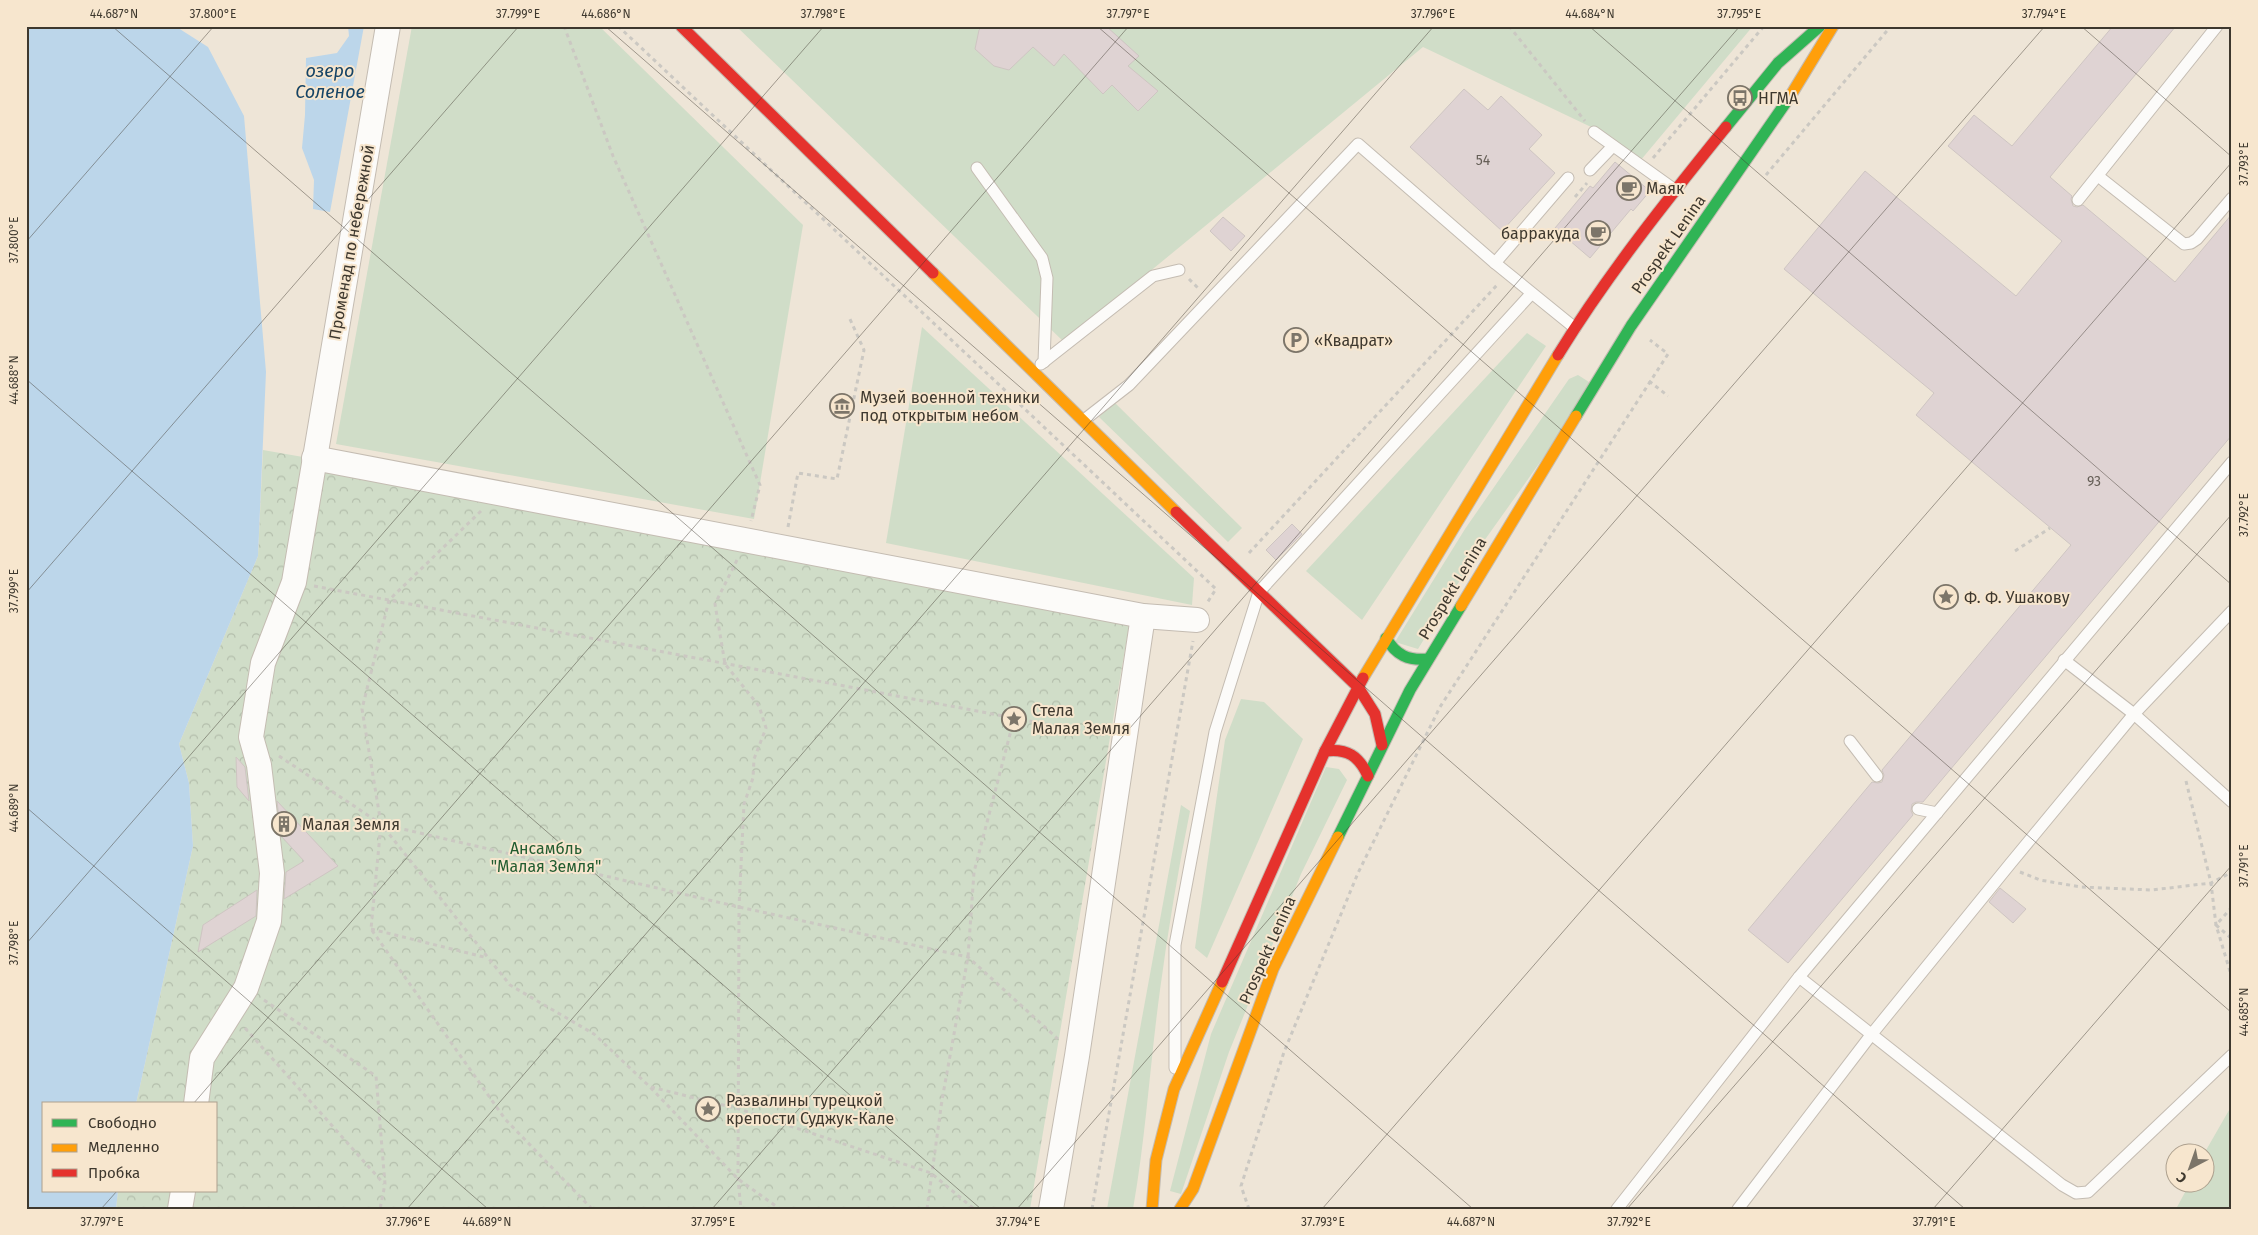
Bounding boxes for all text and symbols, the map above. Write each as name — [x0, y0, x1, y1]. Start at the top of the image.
text: 44.687°N — [90, 7, 138, 21]
text: 37.800°E — [190, 7, 236, 21]
text: 37.799°E — [496, 7, 540, 21]
text: 44.686°N — [581, 7, 631, 21]
text: 37.798°E — [801, 7, 845, 21]
text: 37.797°E — [1106, 7, 1150, 21]
text: 37.796°E — [1411, 7, 1455, 21]
text: 44.684°N — [1565, 7, 1615, 21]
text: 37.795°E — [1717, 7, 1761, 21]
text: 37.794°E — [2022, 7, 2066, 21]
water label: озеро Соленое — [295, 60, 365, 103]
bus stop icon: НГМА — [1727, 85, 1753, 111]
place label: НГМА — [1758, 89, 1799, 108]
text: 37.793°E — [2237, 142, 2251, 186]
street label: Променад по небережной — [325, 143, 378, 341]
house number: 54 — [1476, 152, 1491, 169]
cafe icon: Маяк — [1616, 175, 1642, 201]
place label: Маяк — [1646, 179, 1685, 198]
street label: Prospekt Lenina — [1627, 191, 1710, 297]
text: 37.800°E — [7, 217, 21, 263]
cafe icon: барракуда — [1585, 220, 1611, 246]
place label: барракуда — [1501, 224, 1580, 243]
parking icon: «Квадрат» — [1283, 327, 1309, 353]
place label: «Квадрат» — [1314, 331, 1393, 350]
text: 44.688°N — [7, 355, 21, 405]
place label: Музей военной техники под открытым небом — [860, 388, 1040, 425]
museum icon: Музей военной техники под открытым небом — [829, 393, 855, 419]
house number: 93 — [2087, 473, 2101, 490]
text: 37.792°E — [2237, 493, 2251, 537]
street label: Prospekt Lenina — [1414, 534, 1490, 643]
text: 37.799°E — [7, 569, 21, 613]
place icon: Ф. Ф. Ушакову — [1933, 584, 1959, 610]
place label: Ф. Ф. Ушакову — [1964, 588, 2070, 607]
place label: Стела Малая Земля — [1032, 701, 1130, 738]
place icon: Стела Малая Земля — [1001, 706, 1027, 732]
text: 44.689°N — [7, 783, 21, 833]
building icon: Малая Земля — [271, 811, 297, 837]
place label: Малая Земля — [302, 815, 400, 834]
park label: Ансамбль "Малая Земля" — [491, 839, 601, 876]
text: 37.791°E — [2237, 844, 2251, 888]
street label: Prospekt Lenina — [1235, 893, 1300, 1007]
text: 37.798°E — [7, 921, 21, 965]
text: 44.685°N — [2237, 988, 2251, 1036]
place label: Развалины турецкой крепости Суджук-Кале — [726, 1091, 894, 1128]
place icon: Развалины турецкой крепости Суджук-Кале — [695, 1096, 721, 1122]
legend — [42, 1102, 218, 1192]
text: Свободно — [88, 1114, 157, 1132]
text: Медленно — [88, 1138, 160, 1156]
north arrow — [2166, 1142, 2216, 1192]
text: Пробка — [88, 1164, 140, 1182]
text: С — [2173, 1168, 2190, 1186]
text: 37.797°E — [80, 1215, 124, 1229]
text: 37.796°E — [386, 1215, 430, 1229]
text: 44.689°N — [462, 1215, 512, 1229]
text: 37.795°E — [691, 1215, 735, 1229]
text: 37.794°E — [996, 1215, 1040, 1229]
text: 37.793°E — [1301, 1215, 1345, 1229]
text: 44.687°N — [1447, 1215, 1495, 1229]
text: 37.792°E — [1607, 1215, 1651, 1229]
text: 37.791°E — [1912, 1215, 1956, 1229]

